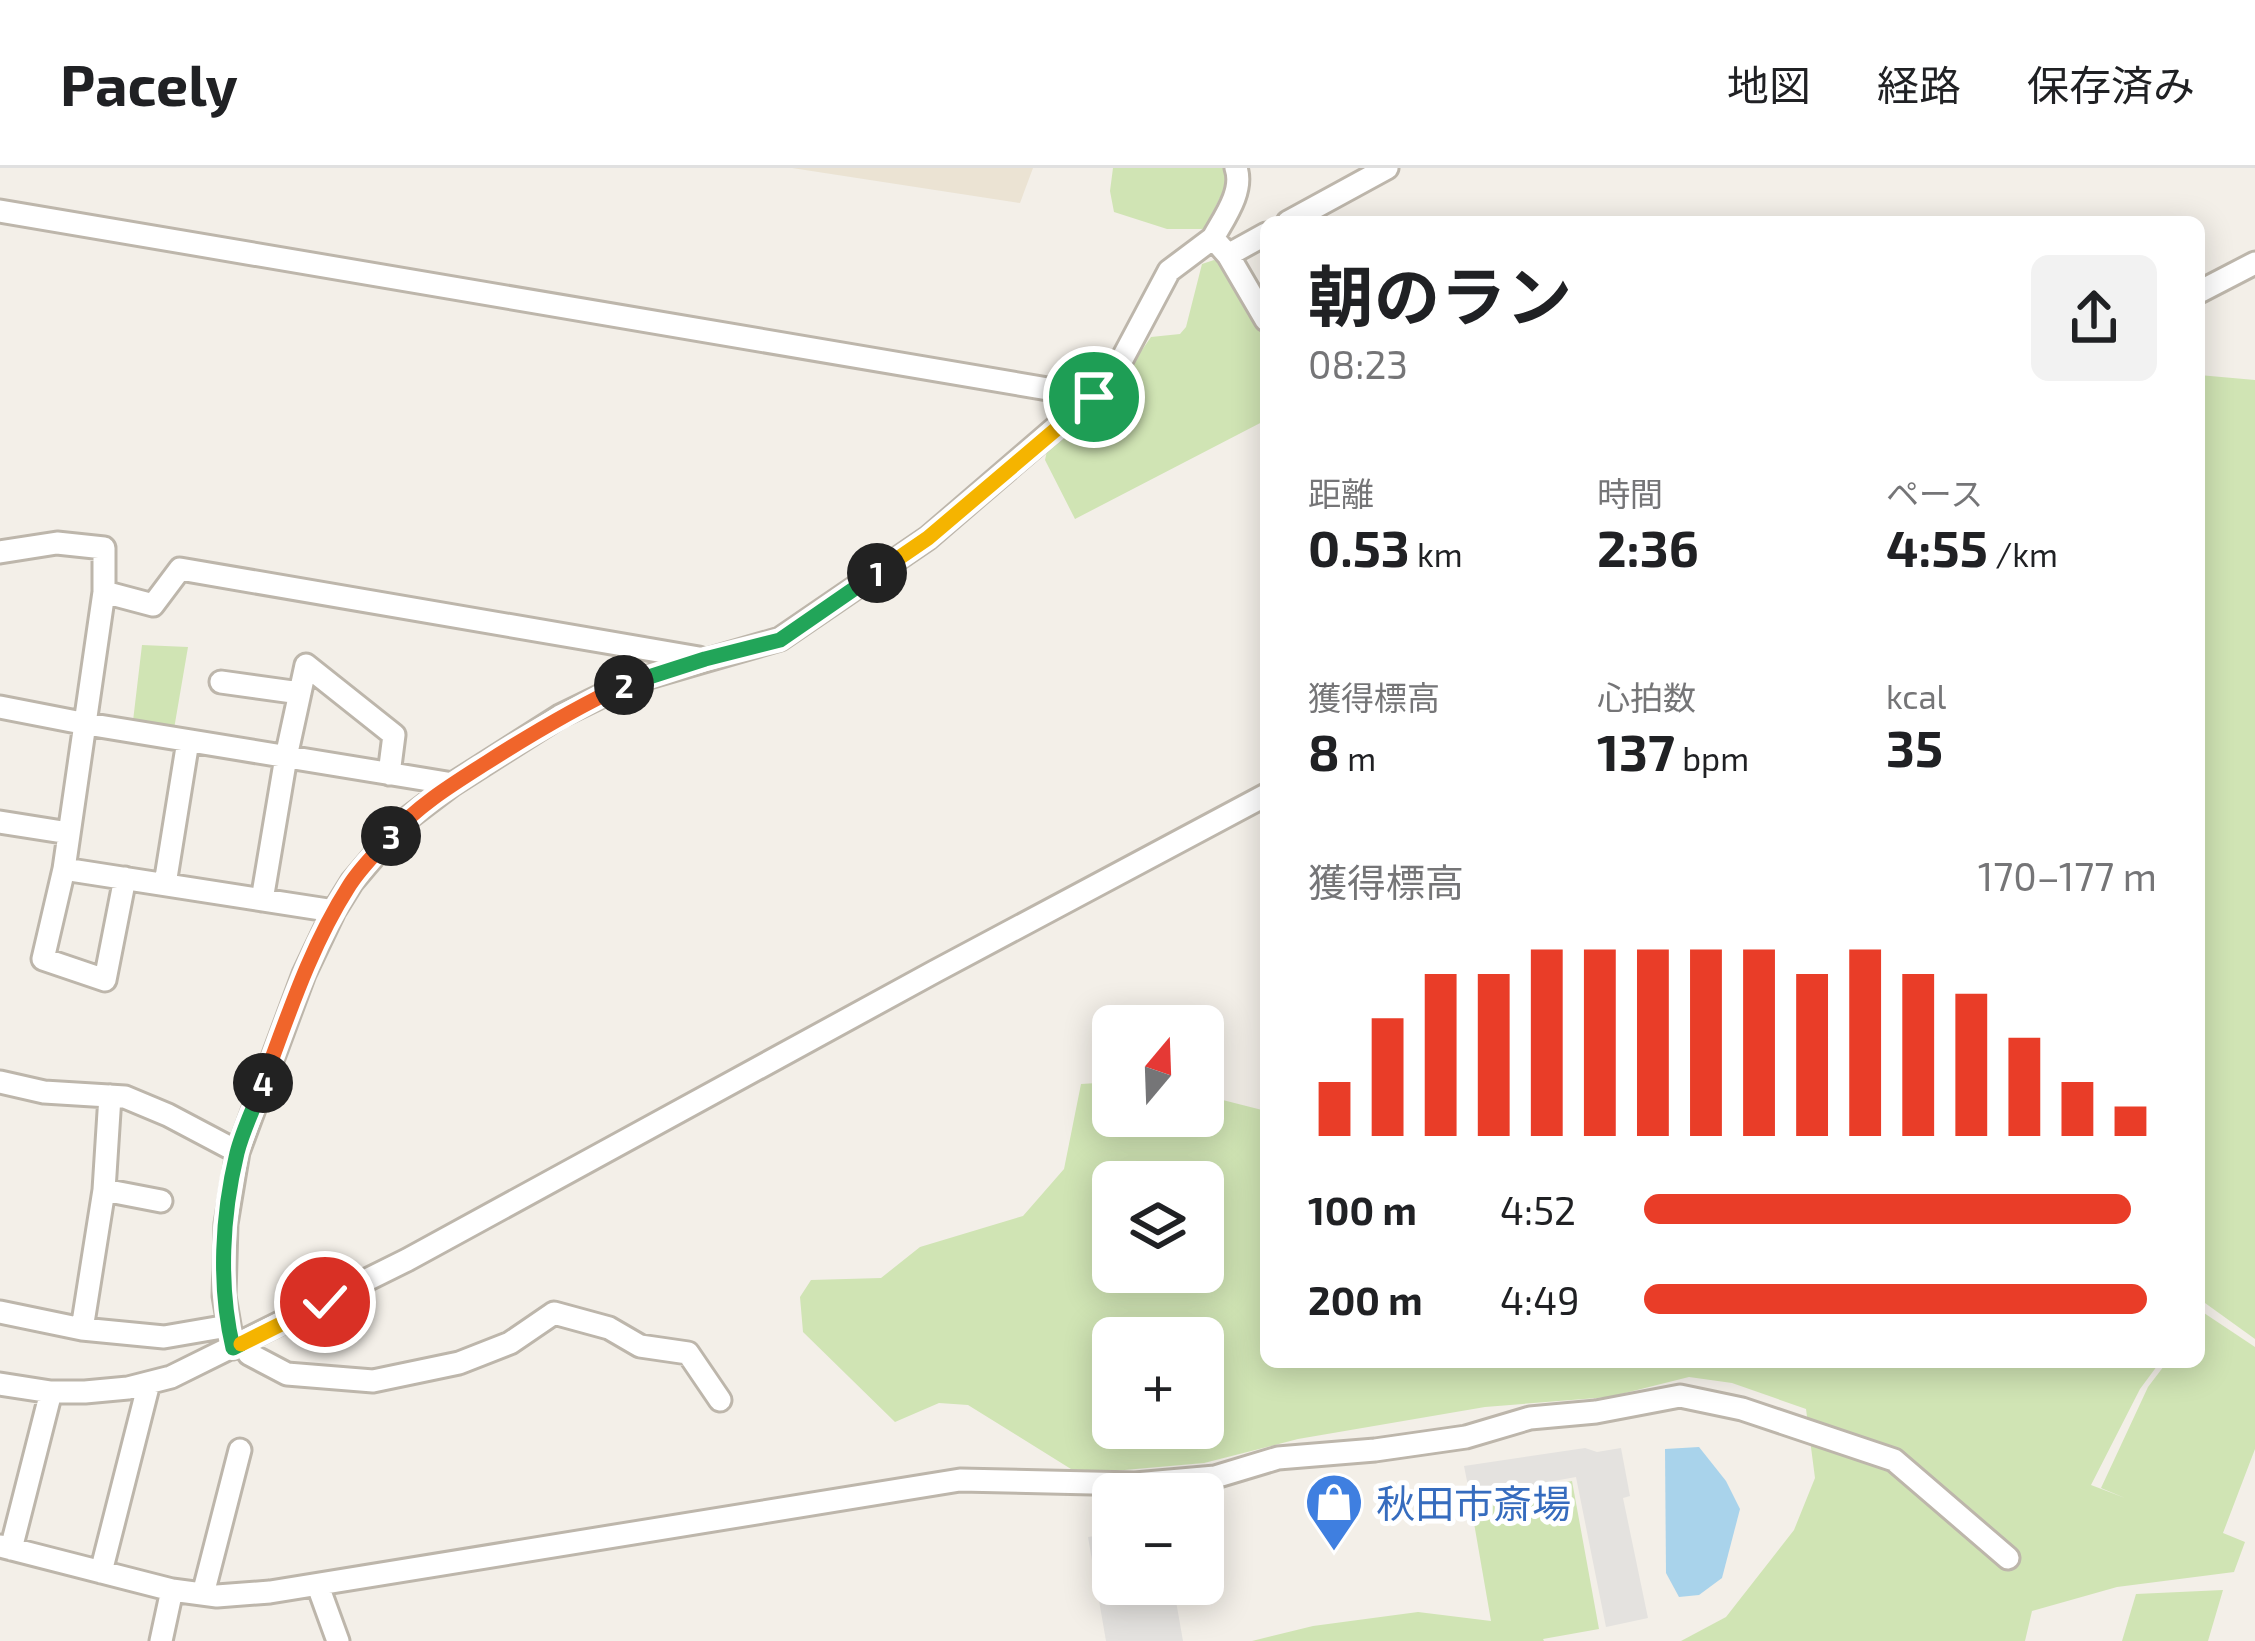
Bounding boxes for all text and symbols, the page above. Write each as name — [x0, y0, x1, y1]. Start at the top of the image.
text: Pacely — [60, 49, 238, 117]
text: 地図 — [1727, 59, 1811, 109]
text: 経路 — [1877, 59, 1961, 109]
text: 保存済み — [2027, 59, 2195, 109]
text: 朝のラン — [1308, 255, 1572, 334]
button: share — [2031, 255, 2157, 381]
text: 08:23 — [1308, 340, 1408, 387]
pin — [1043, 346, 1145, 448]
icon: arrive — [1061, 364, 1127, 430]
text: 距離 — [1308, 473, 1374, 513]
text: 時間 — [1597, 473, 1663, 513]
text: ペース — [1886, 473, 1983, 513]
text: 0.53 — [1308, 516, 1410, 577]
text: 2:36 — [1597, 516, 1699, 577]
text: 4:55 — [1886, 516, 1988, 577]
text: km — [1410, 534, 1463, 574]
text: /km — [1988, 534, 2058, 574]
pin: 1 — [847, 543, 907, 603]
text: 1 — [870, 553, 884, 593]
pin: 2 — [594, 655, 654, 715]
text: 2 — [614, 665, 634, 705]
text: kcal — [1886, 676, 1946, 716]
text: 獲得標高 — [1308, 677, 1440, 717]
text: 心拍数 — [1597, 677, 1696, 717]
text: 35 — [1886, 716, 1943, 777]
text: 8 — [1308, 720, 1340, 781]
text: 137 — [1597, 720, 1675, 781]
text: m — [1340, 738, 1376, 778]
text: bpm — [1675, 738, 1749, 778]
pin: 3 — [361, 806, 421, 866]
text: 3 — [382, 816, 400, 856]
text: 170–177 m — [1978, 852, 2157, 899]
text: 獲得標高 — [1308, 858, 1464, 905]
north arrow — [1092, 1005, 1224, 1137]
map controls — [1092, 1005, 1224, 1605]
pin: 4 — [233, 1053, 293, 1113]
text: 4 — [252, 1063, 274, 1103]
button: layers — [1092, 1161, 1224, 1293]
text: 100 m — [1308, 1186, 1417, 1233]
text: 4:52 — [1500, 1186, 1576, 1233]
pin — [274, 1251, 376, 1353]
icon: check — [292, 1269, 358, 1335]
text: 200 m — [1308, 1276, 1423, 1323]
text: 4:49 — [1500, 1276, 1579, 1323]
button: + — [1092, 1317, 1224, 1449]
shop icon: 秋田市斎場 — [1303, 1471, 1365, 1553]
button: − — [1092, 1473, 1224, 1605]
place label: 秋田市斎場 — [1376, 1479, 1571, 1526]

